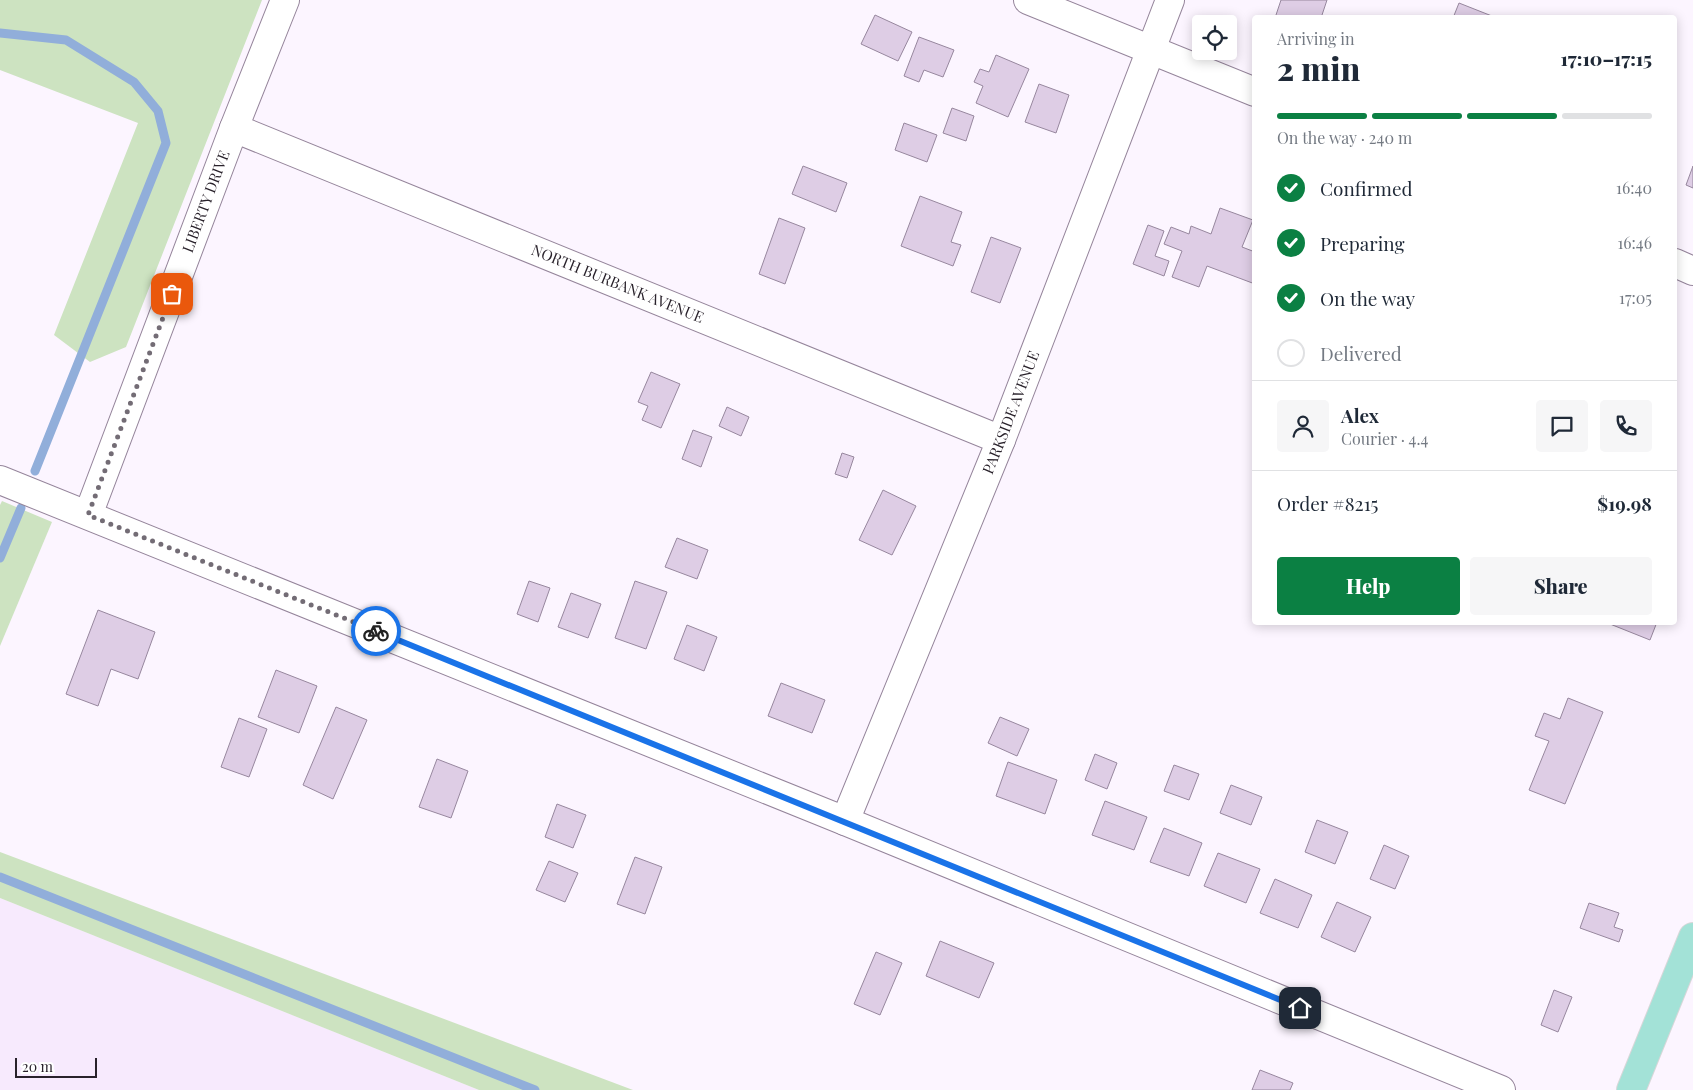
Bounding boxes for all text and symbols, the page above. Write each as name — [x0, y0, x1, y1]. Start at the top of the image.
map controls — [1192, 15, 1237, 60]
button: locate — [1192, 15, 1237, 60]
text: Arriving in — [1277, 28, 1355, 49]
text: 17:10–17:15 — [1560, 45, 1652, 71]
text: 2 min — [1277, 46, 1360, 89]
text: On the way · 240 m — [1277, 127, 1412, 148]
street label: LIBERTY DRIVE — [177, 147, 234, 255]
icon: check — [1277, 174, 1305, 202]
text: Confirmed — [1320, 175, 1413, 201]
text: 16:40 — [1616, 177, 1652, 198]
icon: check — [1277, 229, 1305, 257]
text: Preparing — [1320, 230, 1405, 256]
text: 16:46 — [1617, 232, 1652, 253]
street label: NORTH BURBANK AVENUE — [529, 239, 707, 327]
pin — [151, 273, 193, 315]
icon: bag — [158, 280, 186, 308]
icon: check — [1277, 284, 1305, 312]
text: On the way — [1320, 285, 1415, 311]
text: 17:05 — [1619, 287, 1652, 308]
text: Delivered — [1320, 340, 1402, 366]
street label: PARKSIDE AVENUE — [977, 348, 1043, 477]
button: person — [1277, 400, 1329, 452]
button: chat — [1536, 400, 1588, 452]
button: phone — [1600, 400, 1652, 452]
text: Alex — [1341, 402, 1379, 428]
text: Courier · 4.4 — [1341, 428, 1428, 449]
text: Order #8215 — [1277, 490, 1378, 516]
text: $19.98 — [1597, 490, 1652, 516]
button: Help — [1277, 557, 1460, 615]
button: Share — [1470, 557, 1652, 615]
courier — [351, 606, 401, 656]
icon: bike — [362, 617, 390, 645]
pin — [1279, 987, 1321, 1029]
icon: home — [1286, 994, 1314, 1022]
scale bar — [15, 1055, 98, 1078]
text: 20 m — [22, 1057, 53, 1076]

